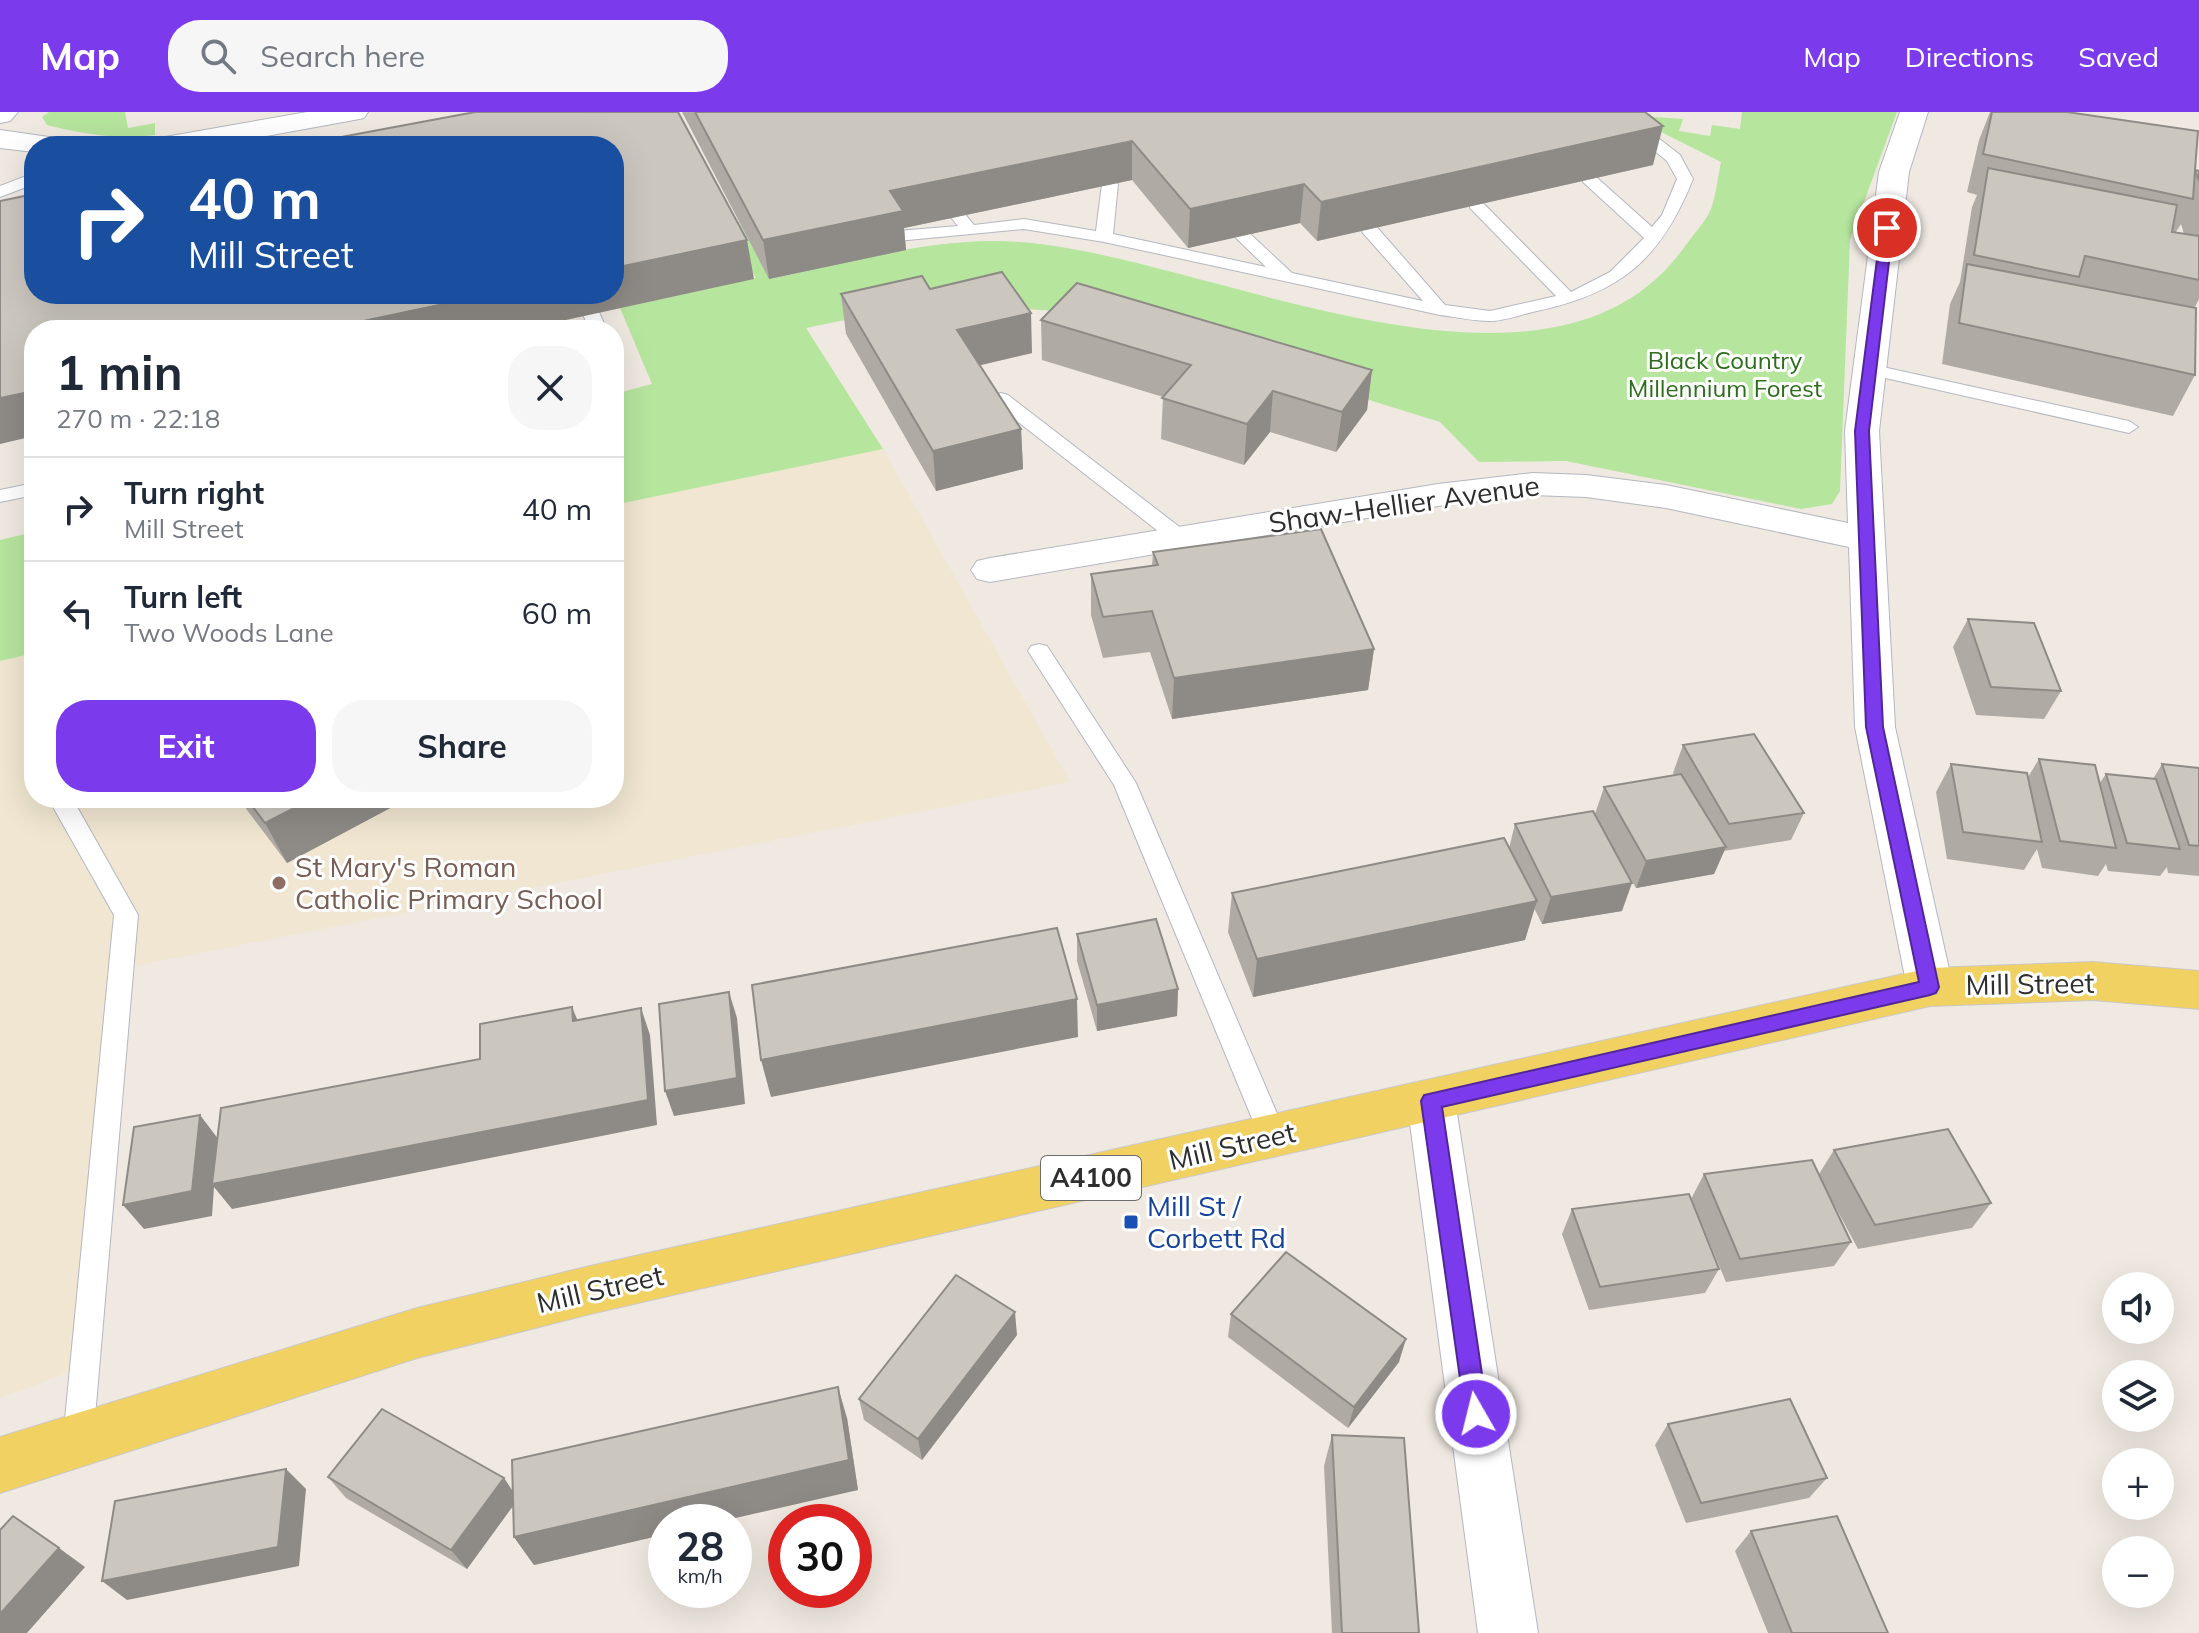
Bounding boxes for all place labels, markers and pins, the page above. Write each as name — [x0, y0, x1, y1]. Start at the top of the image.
pin — [1853, 194, 1921, 262]
place label: St Mary's Roman Catholic Primary School — [295, 849, 603, 916]
marker: St Mary's Roman Catholic Primary School — [270, 874, 288, 892]
place label: Mill St / Corbett Rd — [1147, 1188, 1286, 1255]
marker: Mill St / Corbett Rd — [1122, 1213, 1140, 1231]

